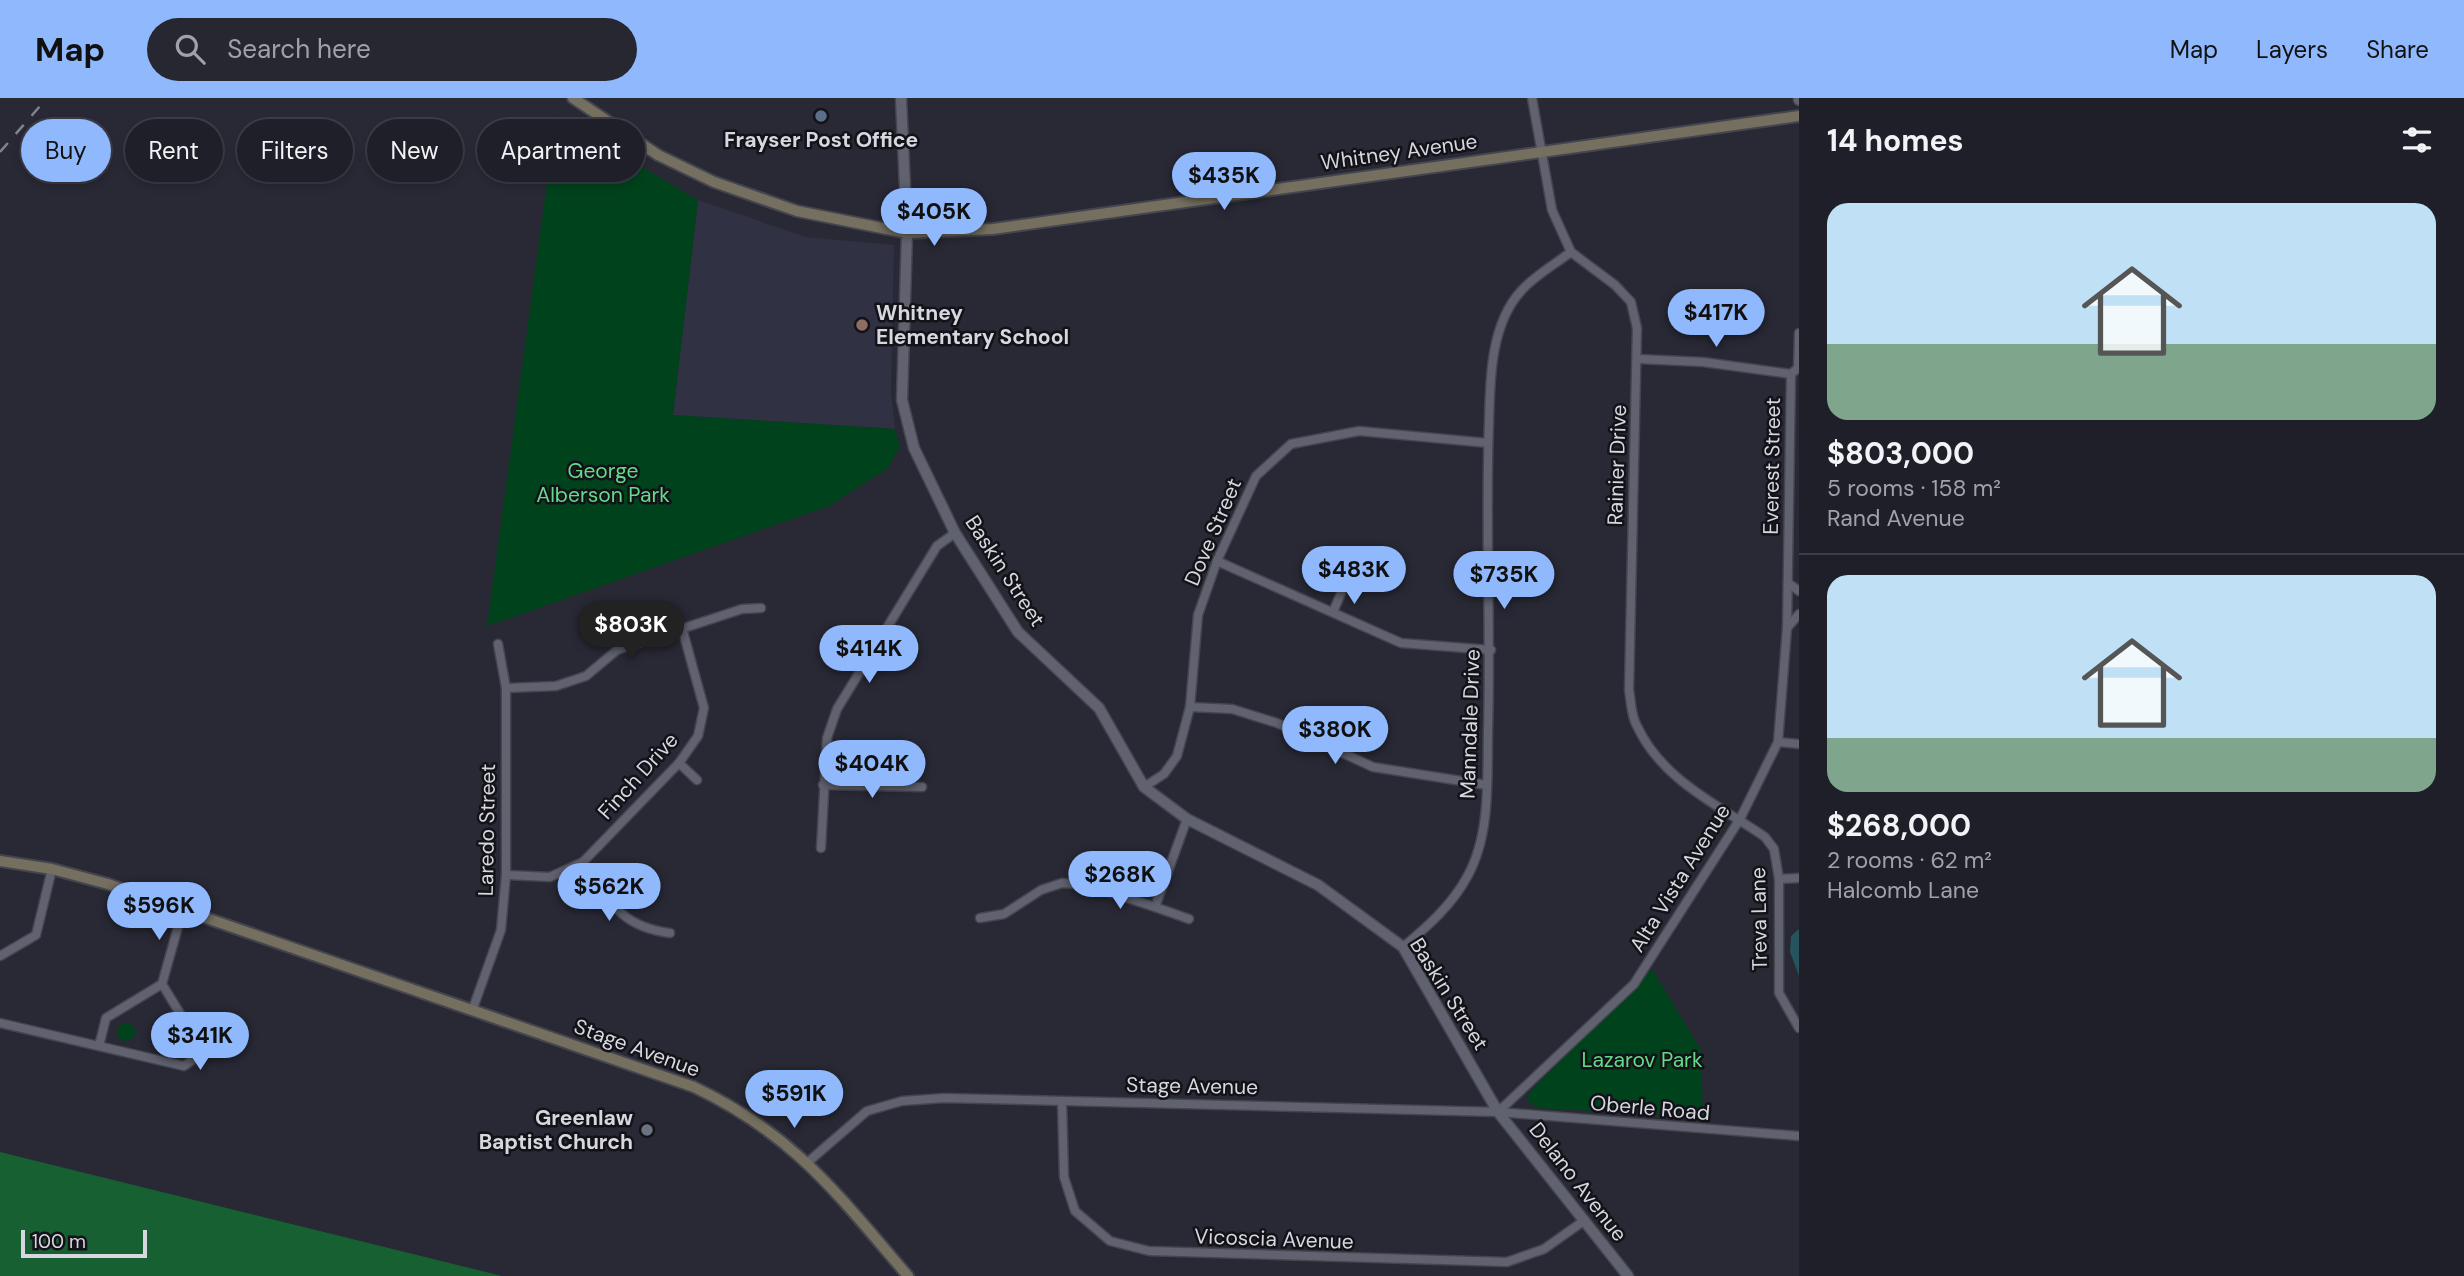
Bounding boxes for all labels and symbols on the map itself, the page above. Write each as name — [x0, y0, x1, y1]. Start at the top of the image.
marker: Frayser Post Office — [813, 108, 829, 124]
place label: Frayser Post Office — [724, 126, 918, 154]
street label: Whitney Avenue — [1319, 127, 1479, 177]
pin: $435K — [1175, 152, 1273, 212]
pin: $405K — [885, 188, 983, 248]
pin: $417K — [1667, 289, 1765, 349]
place label: Whitney Elementary School — [876, 299, 1069, 351]
marker: Whitney Elementary School — [854, 317, 870, 333]
street label: Everest Street — [1757, 397, 1787, 535]
street label: Rainier Drive — [1601, 404, 1633, 526]
park label: George Alberson Park — [536, 457, 670, 509]
street label: Dove Street — [1178, 474, 1248, 590]
street label: Baskin Street — [959, 510, 1051, 632]
pin: $483K — [1305, 546, 1403, 606]
pin: $735K — [1455, 552, 1553, 611]
pin: $803K — [582, 602, 680, 661]
pin: $414K — [820, 626, 918, 685]
street label: Manndale Drive — [1453, 649, 1487, 799]
pin: $380K — [1286, 706, 1384, 766]
street label: Finch Drive — [592, 727, 684, 825]
pin: $404K — [823, 740, 921, 800]
street label: Laredo Street — [472, 764, 502, 896]
street label: Alta Vista Avenue — [1623, 799, 1737, 957]
pin: $268K — [1071, 852, 1169, 911]
pin: $562K — [560, 864, 658, 923]
street label: Treva Lane — [1744, 867, 1774, 971]
pin: $596K — [110, 882, 208, 942]
street label: Baskin Street — [1403, 933, 1495, 1055]
pin: $341K — [151, 1012, 249, 1072]
street label: Stage Avenue — [570, 1012, 704, 1084]
park label: Lazarov Park — [1582, 1046, 1703, 1074]
pin: $591K — [745, 1070, 843, 1130]
street label: Stage Avenue — [1126, 1071, 1258, 1101]
street label: Oberle Road — [1589, 1089, 1711, 1127]
place label: Greenlaw Baptist Church — [479, 1104, 633, 1156]
street label: Delano Avenue — [1523, 1117, 1633, 1247]
marker: Greenlaw Baptist Church — [639, 1122, 655, 1138]
street label: Vicoscia Avenue — [1194, 1222, 1354, 1256]
scale bar — [21, 1227, 147, 1259]

